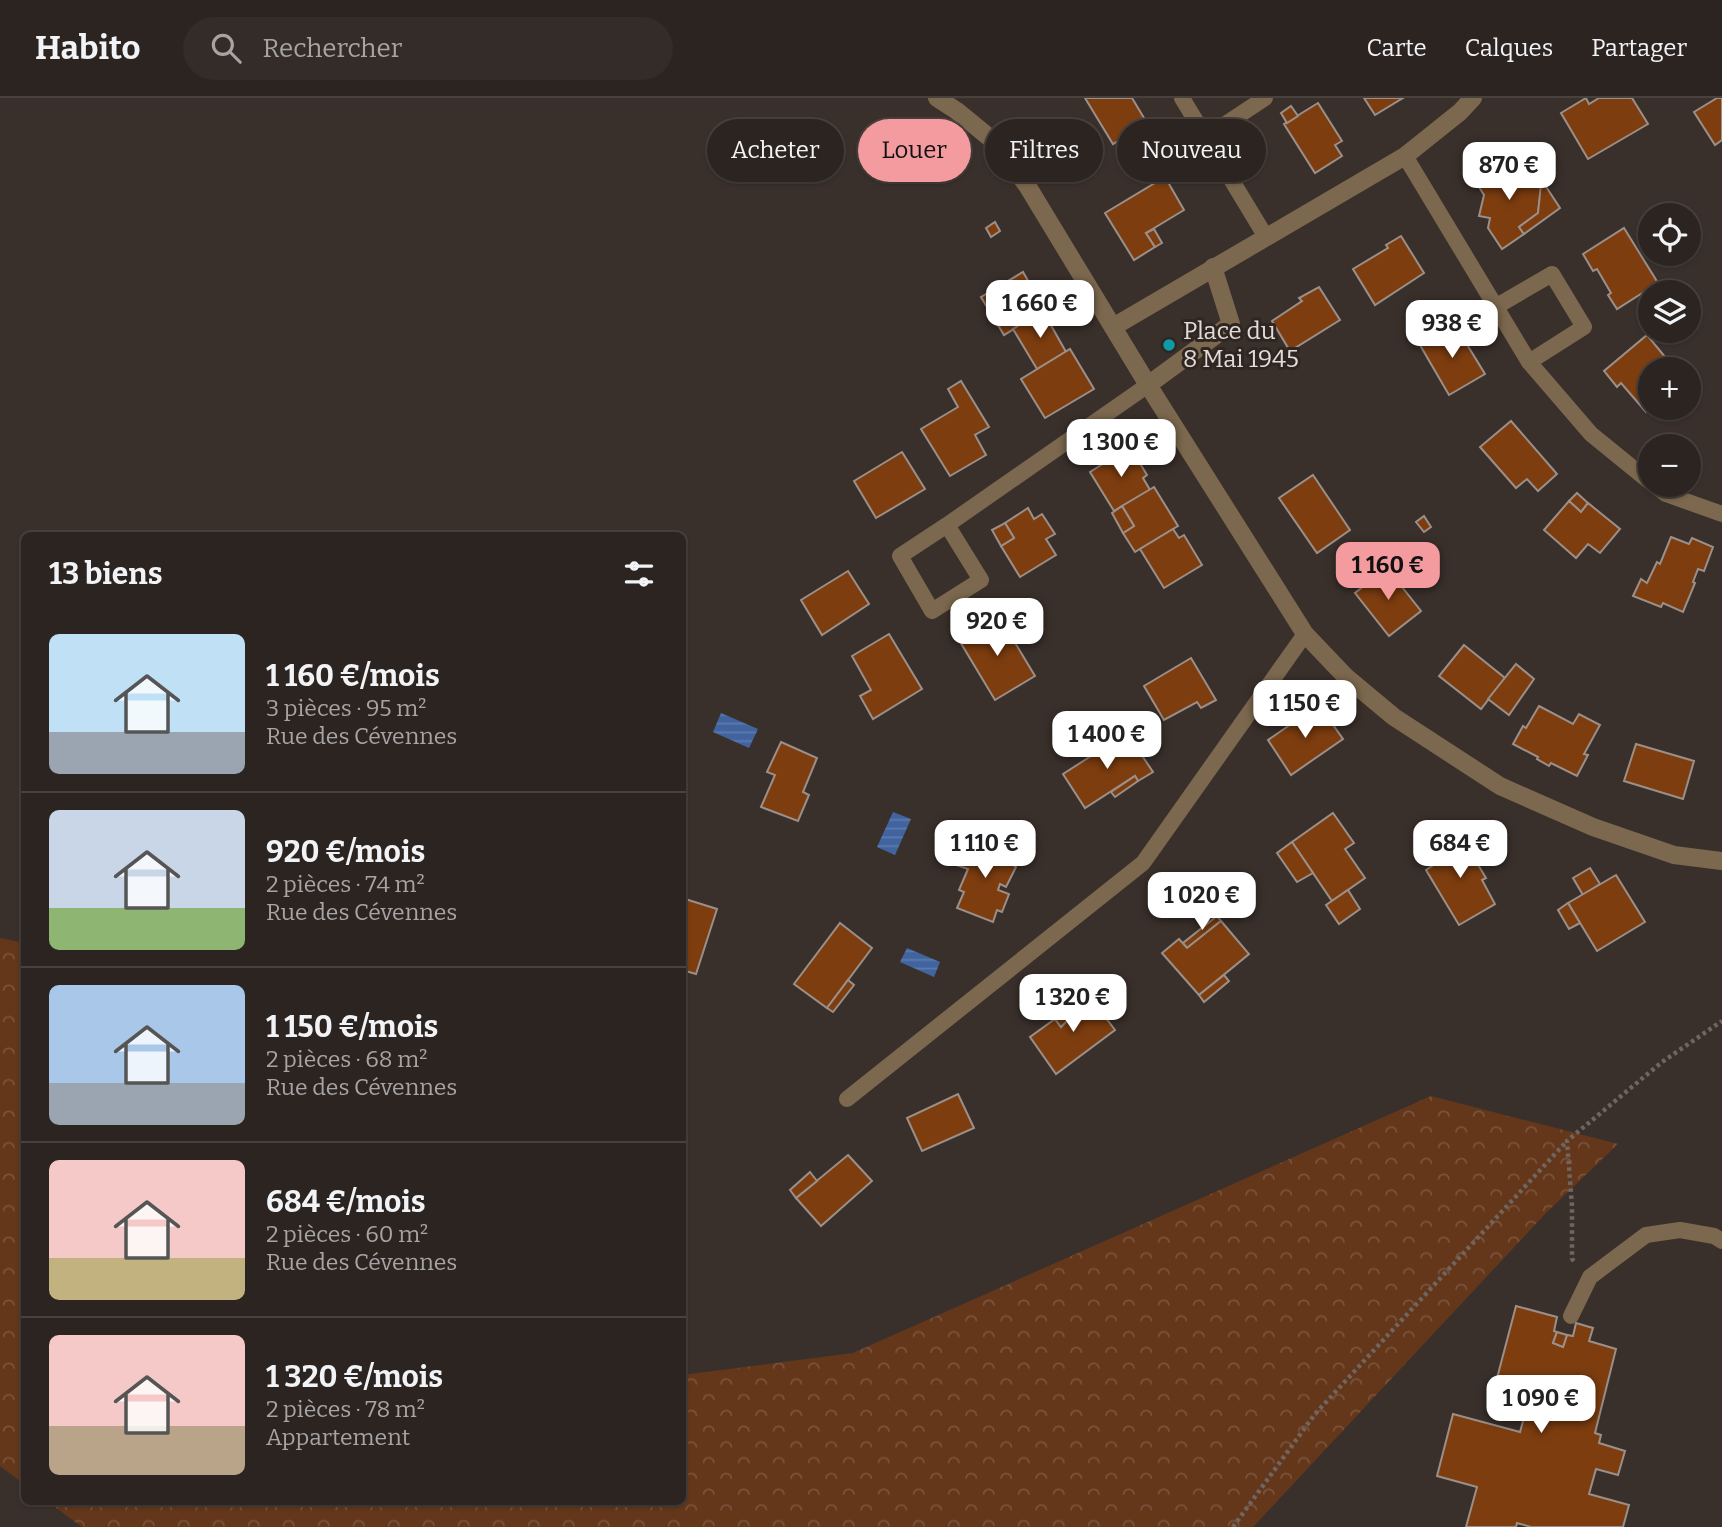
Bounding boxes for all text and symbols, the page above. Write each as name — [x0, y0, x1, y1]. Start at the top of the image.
search box — [183, 17, 673, 80]
text: Habito — [35, 28, 141, 68]
icon: search — [207, 29, 245, 67]
text: Rechercher — [263, 33, 402, 64]
text: Carte — [1367, 34, 1427, 62]
text: Calques — [1465, 34, 1553, 62]
text: Partager — [1591, 34, 1687, 62]
chip: Acheter — [707, 119, 844, 182]
chip: Louer — [858, 119, 971, 182]
chip: Filtres — [985, 119, 1103, 182]
chip: Nouveau — [1117, 119, 1266, 182]
pin: 870 € — [1460, 142, 1558, 202]
text: 870 € — [1479, 151, 1539, 179]
map controls — [1638, 203, 1701, 497]
button: locate — [1638, 203, 1701, 266]
pin: 1 660 € — [975, 280, 1105, 340]
button: layers — [1638, 280, 1701, 343]
text: 1 660 € — [1002, 289, 1078, 317]
pin: 938 € — [1403, 300, 1501, 360]
text: 938 € — [1422, 309, 1482, 337]
place label: Place du 8 Mai 1945 — [1183, 317, 1299, 373]
marker: Place du 8 Mai 1945 — [1161, 337, 1177, 353]
button: + — [1638, 357, 1701, 420]
pin: 1 300 € — [1056, 420, 1186, 479]
text: 1 300 € — [1083, 428, 1159, 456]
button: − — [1638, 434, 1701, 497]
pin: 1 160 € — [1323, 542, 1453, 602]
text: 1 160 € — [1352, 551, 1424, 579]
icon: filters — [620, 555, 658, 593]
text: 13 biens — [49, 556, 162, 592]
pin: 920 € — [948, 598, 1046, 658]
text: 920 € — [966, 607, 1028, 635]
text: 1 160 €/mois — [266, 658, 440, 694]
icon: home — [105, 662, 189, 746]
pin: 1 150 € — [1240, 680, 1370, 740]
text: 1 150 € — [1269, 689, 1341, 717]
text: 3 pièces · 95 m² — [266, 694, 426, 722]
pin: 1 400 € — [1042, 712, 1172, 771]
text: 1 400 € — [1068, 720, 1146, 748]
text: Rue des Cévennes — [266, 722, 457, 750]
pin: 1 110 € — [920, 820, 1050, 880]
pin: 684 € — [1411, 820, 1509, 880]
text: 1 110 € — [951, 829, 1019, 857]
text: 684 € — [1429, 829, 1491, 857]
text: 920 €/mois — [266, 834, 425, 870]
icon: home — [105, 838, 189, 922]
text: 2 pièces · 74 m² — [266, 870, 425, 898]
pin: 1 020 € — [1137, 872, 1267, 932]
text: 1 020 € — [1164, 881, 1240, 909]
text: Rue des Cévennes — [266, 898, 457, 926]
pin: 1 320 € — [1008, 974, 1138, 1034]
text: 1 320 € — [1035, 983, 1111, 1011]
text: 1 150 €/mois — [266, 1009, 438, 1045]
icon: home — [105, 1013, 189, 1097]
text: 2 pièces · 68 m² — [266, 1045, 427, 1073]
text: Rue des Cévennes — [266, 1073, 457, 1101]
text: 684 €/mois — [266, 1184, 426, 1220]
icon: home — [105, 1188, 189, 1272]
text: 2 pièces · 60 m² — [266, 1220, 428, 1248]
text: Rue des Cévennes — [266, 1248, 457, 1276]
text: 1 320 €/mois — [266, 1359, 443, 1395]
icon: home — [105, 1363, 189, 1447]
pin: 1 090 € — [1476, 1376, 1606, 1435]
text: 1 090 € — [1502, 1384, 1580, 1412]
text: 2 pièces · 78 m² — [266, 1395, 425, 1423]
text: Appartement — [266, 1423, 410, 1451]

